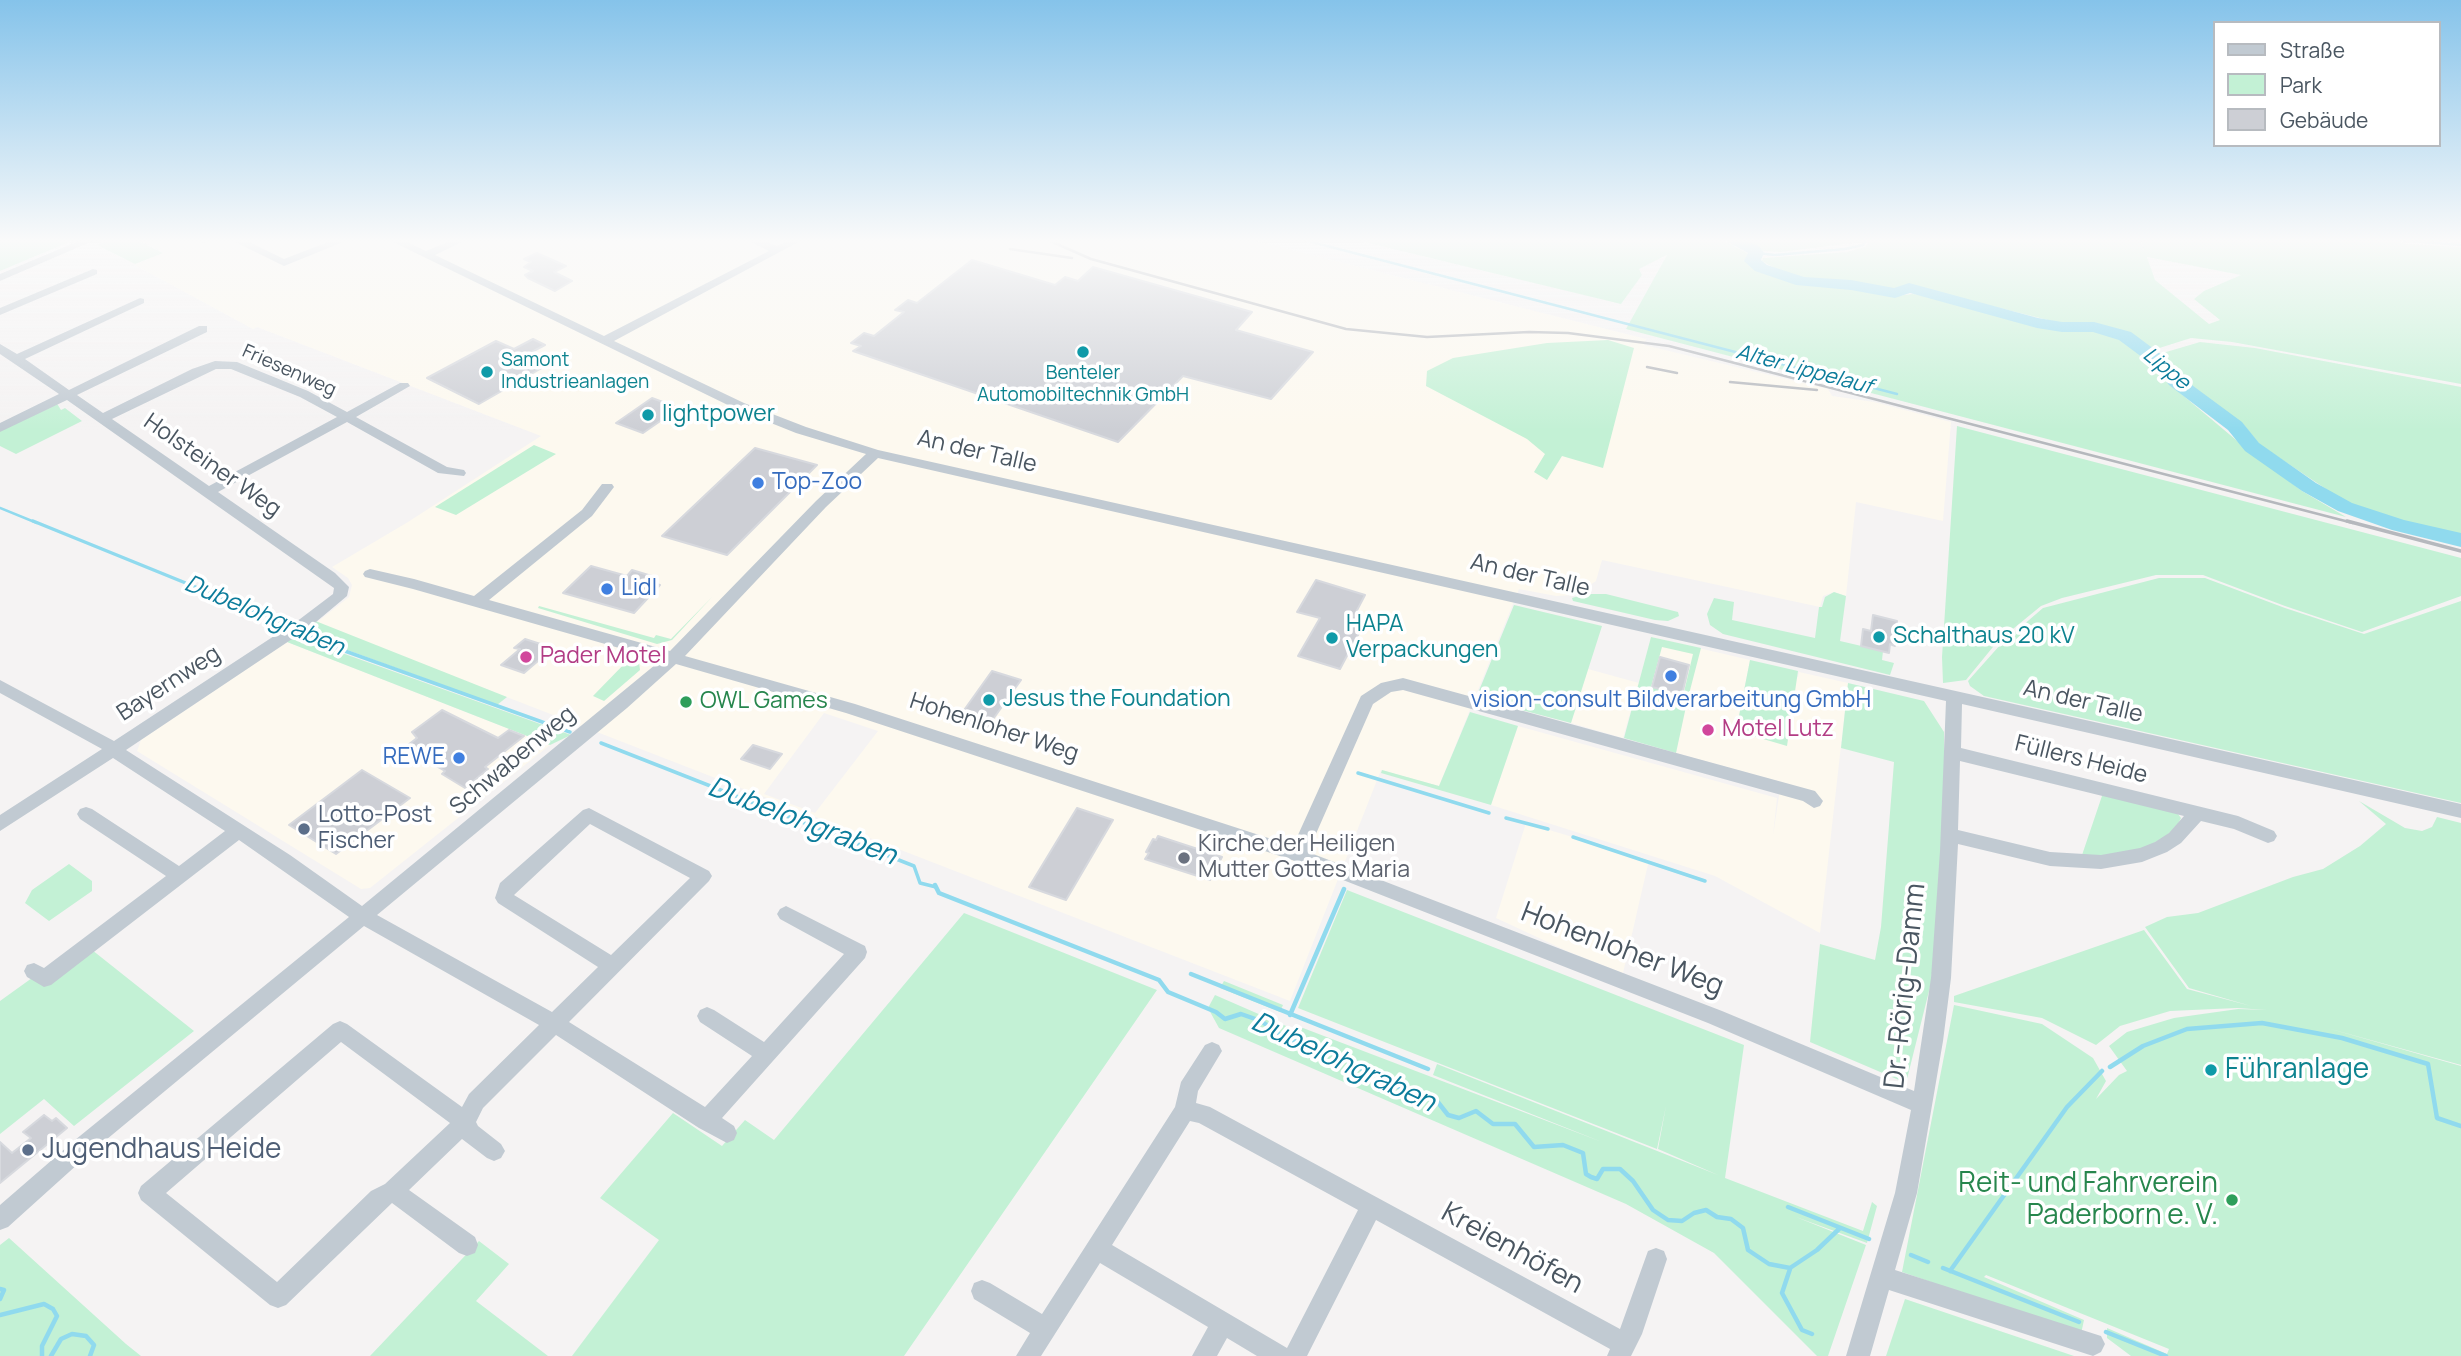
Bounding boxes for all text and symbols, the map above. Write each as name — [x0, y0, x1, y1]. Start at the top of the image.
legend — [2212, 21, 2440, 147]
text: Straße — [2280, 36, 2345, 64]
text: Park — [2280, 71, 2322, 99]
text: Gebäude — [2280, 106, 2368, 134]
street label: Friesenweg — [238, 340, 340, 402]
water label: Alter Lippelauf — [1733, 340, 1875, 400]
water label: Lippe — [2138, 343, 2194, 395]
marker: Benteler Automobiltechnik GmbH — [1075, 344, 1091, 360]
place label: Samont Industrieanlagen — [501, 350, 649, 394]
place label: Benteler Automobiltechnik GmbH — [977, 363, 1189, 407]
marker: Samont Industrieanlagen — [479, 364, 495, 380]
place label: lightpower — [662, 401, 775, 429]
marker: lightpower — [640, 407, 656, 423]
street label: Holsteiner Weg — [138, 408, 286, 524]
street label: An der Talle — [915, 425, 1039, 479]
place label: Top-Zoo — [772, 469, 862, 497]
marker: Top-Zoo — [750, 475, 766, 491]
street label: An der Talle — [1468, 549, 1592, 603]
water label: Dubelohgraben — [180, 569, 348, 663]
place label: Lidl — [621, 575, 657, 603]
marker: Lidl — [599, 581, 615, 597]
place label: HAPA Verpackungen — [1346, 611, 1498, 665]
place label: Schalthaus 20 kV — [1893, 623, 2075, 651]
marker: Schalthaus 20 kV — [1871, 629, 1887, 645]
marker: HAPA Verpackungen — [1324, 630, 1340, 646]
street label: Bayernweg — [112, 640, 226, 728]
place label: Pader Motel — [540, 643, 667, 671]
marker: Pader Motel — [518, 649, 534, 665]
marker: vision-consult Bildverarbeitung GmbH — [1663, 668, 1679, 684]
street label: An der Talle — [2021, 675, 2145, 729]
place label: Jesus the Foundation — [1003, 686, 1231, 714]
place label: vision-consult Bildverarbeitung GmbH — [1471, 687, 1871, 715]
place label: OWL Games — [700, 688, 828, 716]
street label: Hohenloher Weg — [906, 688, 1082, 768]
marker: Jesus the Foundation — [981, 692, 997, 708]
marker: OWL Games — [678, 694, 694, 710]
street label: Schwabenweg — [445, 701, 581, 821]
place label: Motel Lutz — [1722, 716, 1834, 744]
marker: Motel Lutz — [1700, 722, 1716, 738]
street label: Füllers Heide — [2012, 730, 2150, 790]
place label: REWE — [383, 744, 445, 772]
marker: REWE — [451, 750, 467, 766]
water label: Dubelohgraben — [703, 771, 901, 873]
place label: Lotto-Post Fischer — [318, 802, 432, 856]
marker: Lotto-Post Fischer — [296, 821, 312, 837]
place label: Kirche der Heiligen Mutter Gottes Maria — [1198, 831, 1410, 885]
marker: Kirche der Heiligen Mutter Gottes Maria — [1176, 850, 1192, 866]
street label: Dr.-Rörig-Damm — [1878, 882, 1934, 1090]
street label: Hohenloher Weg — [1516, 896, 1728, 1004]
water label: Dubelohgraben — [1246, 1006, 1440, 1120]
place label: Führanlage — [2225, 1053, 2369, 1087]
marker: Führanlage — [2203, 1062, 2219, 1078]
place label: Jugendhaus Heide — [42, 1133, 281, 1167]
marker: Jugendhaus Heide — [20, 1142, 36, 1158]
place label: Reit- und Fahrverein Paderborn e. V. — [1958, 1167, 2218, 1233]
marker: Reit- und Fahrverein Paderborn e. V. — [2224, 1192, 2240, 1208]
street label: Kreienhöfen — [1435, 1196, 1589, 1302]

